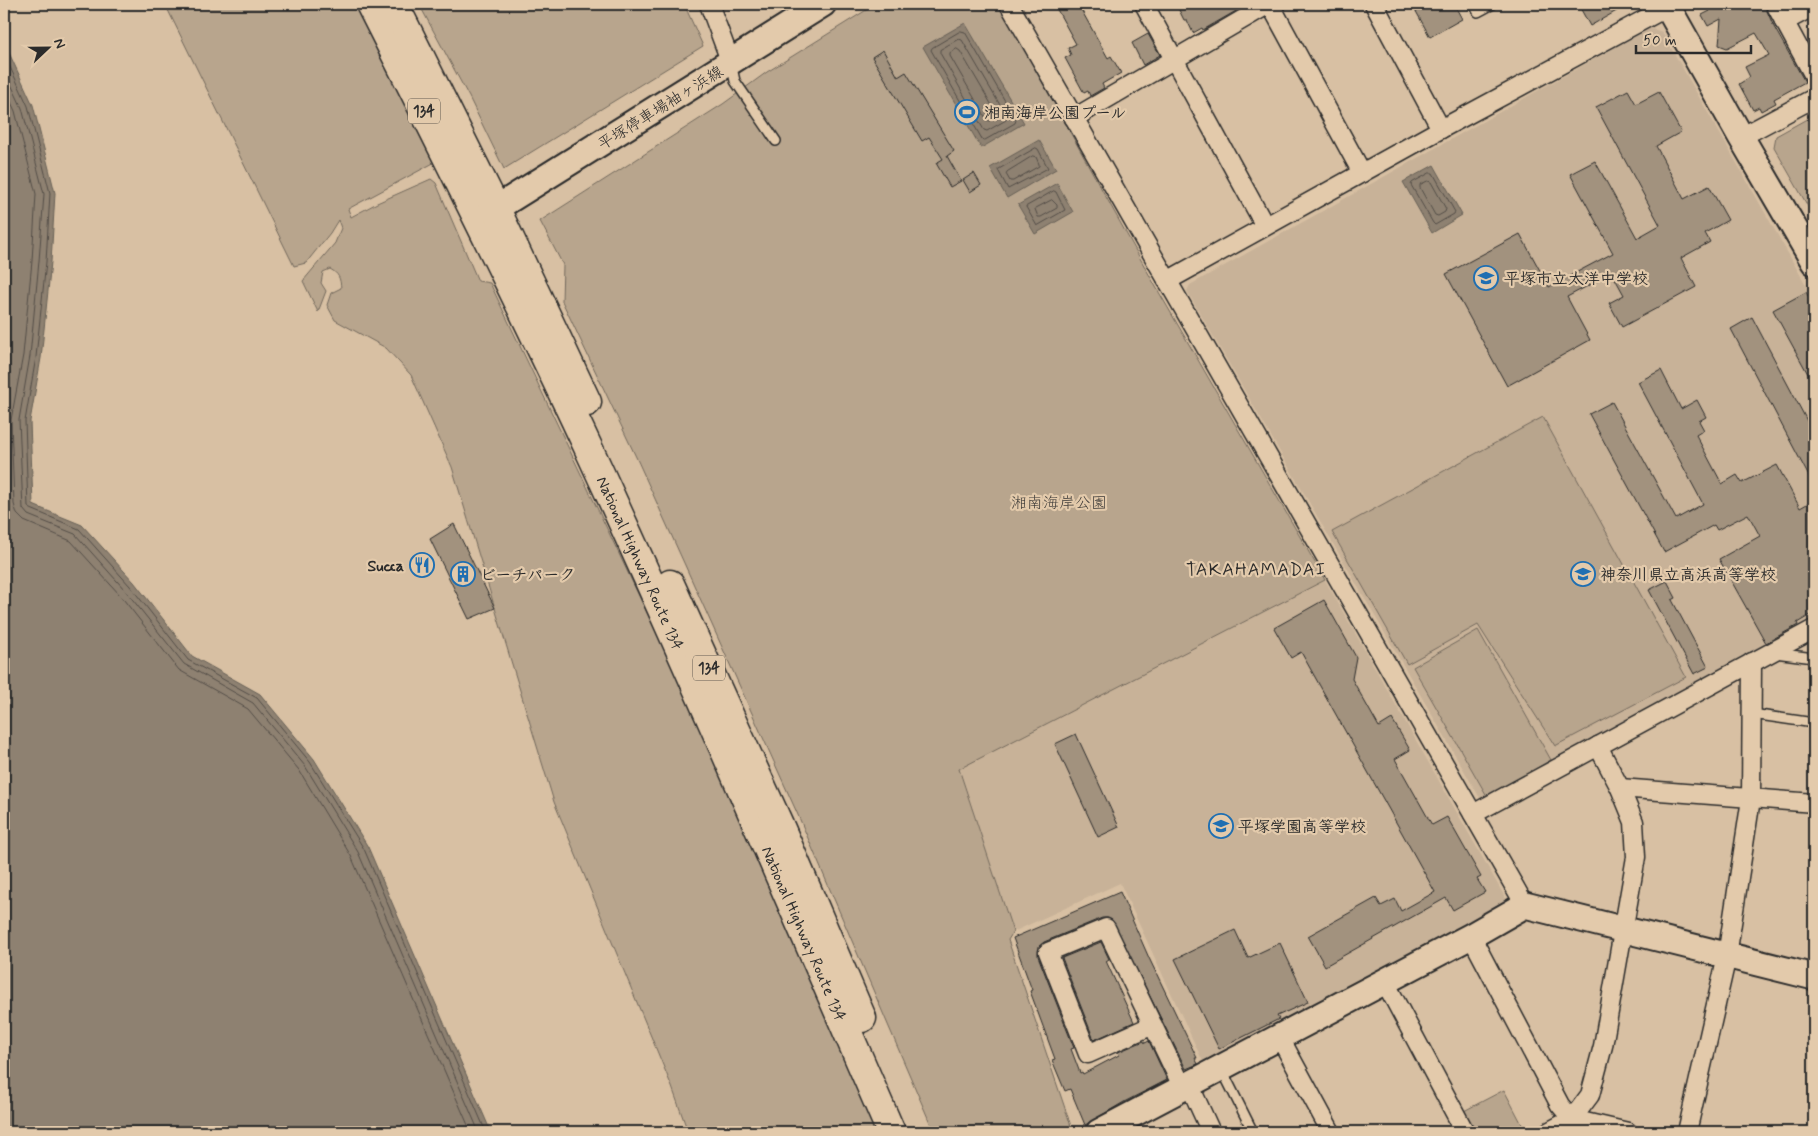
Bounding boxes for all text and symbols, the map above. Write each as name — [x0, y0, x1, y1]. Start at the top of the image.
north arrow — [22, 22, 72, 72]
scale bar — [1636, 22, 1750, 54]
text: 50 m — [1643, 31, 1677, 51]
text: N — [49, 36, 69, 51]
street label: 平塚停車場袖ヶ浜線 — [594, 61, 727, 155]
road number: 134 — [408, 98, 440, 124]
sports icon: 湘南海岸公園プール — [954, 99, 980, 125]
place label: 湘南海岸公園プール — [984, 103, 1126, 124]
school or university icon: 平塚市立太洋中学校 — [1473, 265, 1499, 291]
place label: 平塚市立太洋中学校 — [1504, 269, 1648, 290]
street label: National Highway Route 134 — [591, 473, 688, 654]
park label: 湘南海岸公園 — [1011, 493, 1107, 514]
restaurant icon: Succa — [409, 552, 435, 578]
place label: Succa — [367, 556, 404, 577]
district label: TAKAHAMADAI — [1186, 558, 1326, 582]
building icon: ビーチパーク — [450, 561, 476, 587]
school or university icon: 神奈川県立高浜高等学校 — [1570, 561, 1596, 587]
place label: ビーチパーク — [480, 565, 575, 586]
place label: 神奈川県立高浜高等学校 — [1600, 565, 1776, 586]
road number: 134 — [693, 656, 725, 680]
school or university icon: 平塚学園高等学校 — [1208, 813, 1234, 839]
place label: 平塚学園高等学校 — [1238, 817, 1366, 838]
street label: National Highway Route 134 — [756, 843, 850, 1024]

